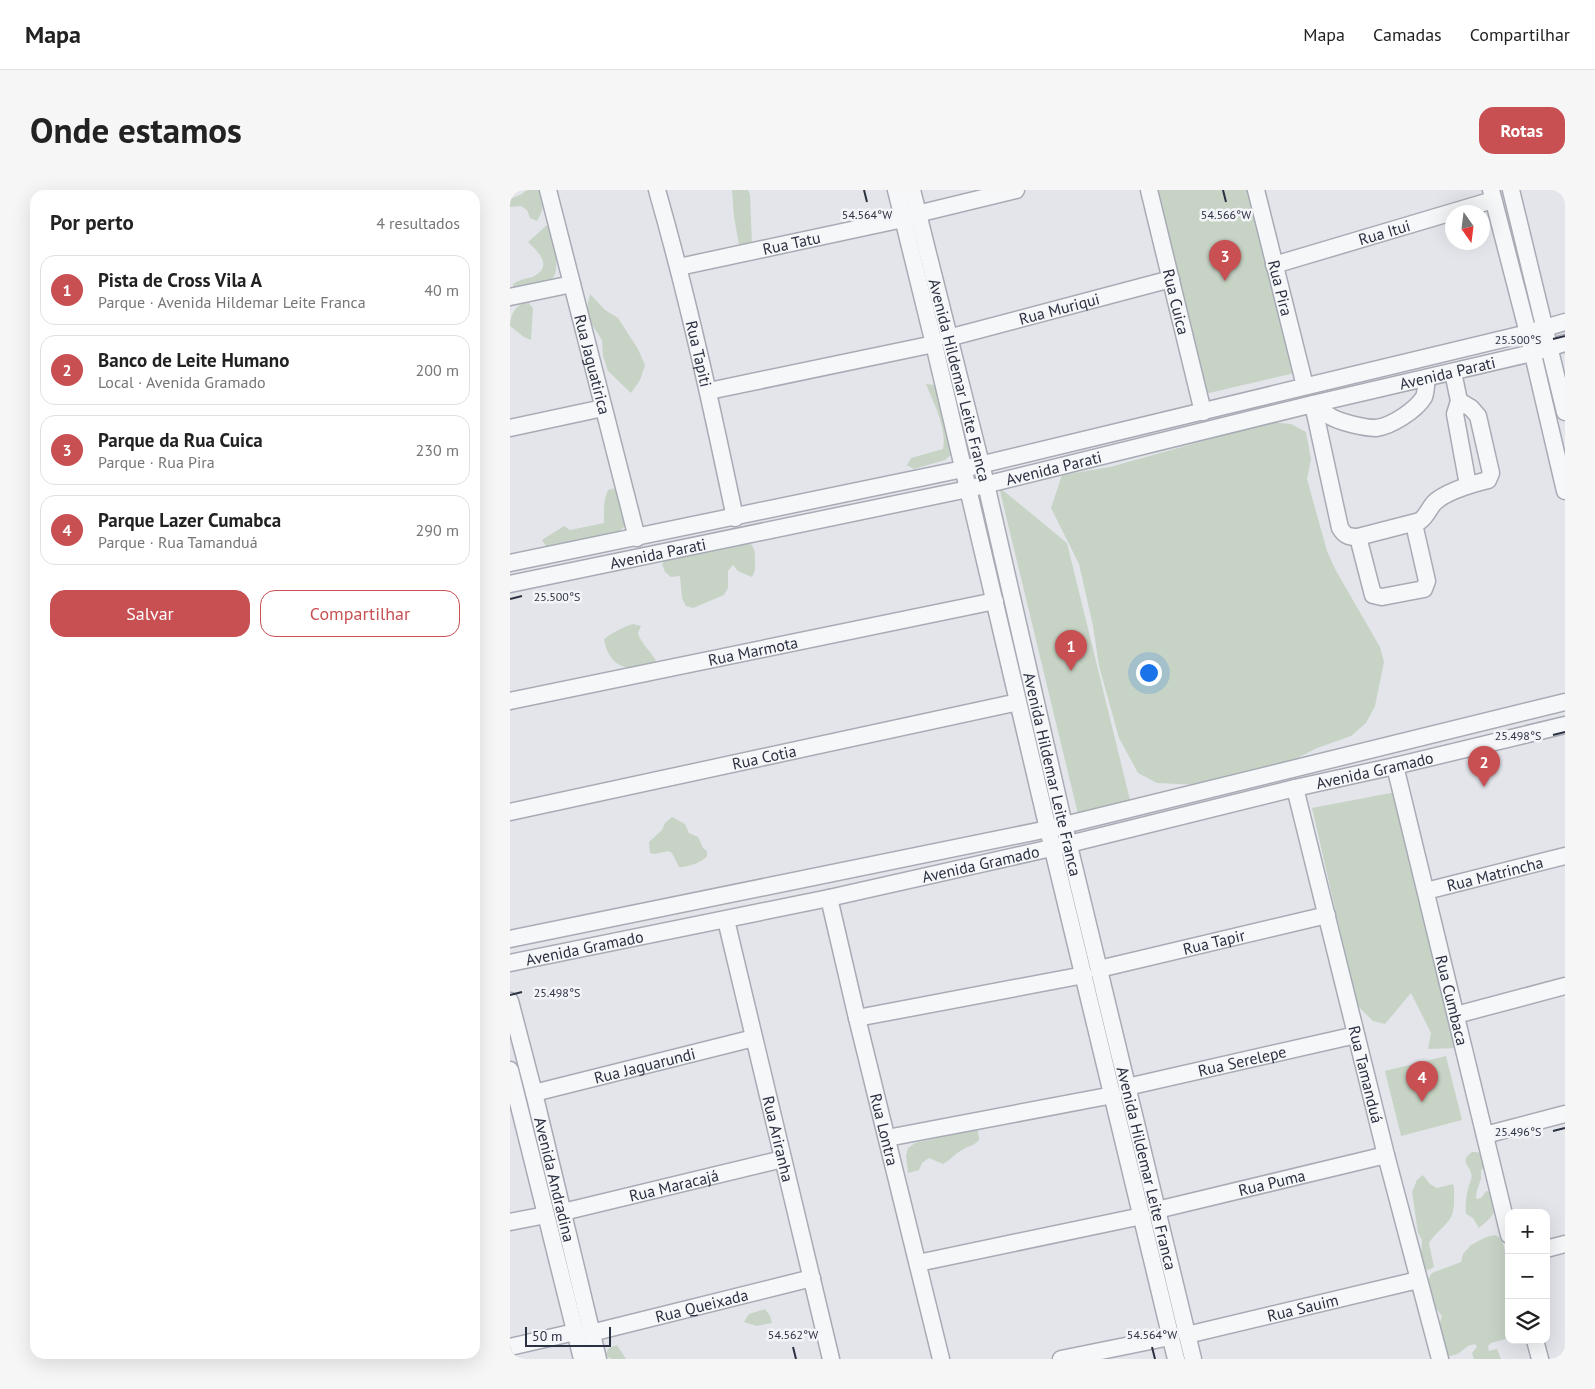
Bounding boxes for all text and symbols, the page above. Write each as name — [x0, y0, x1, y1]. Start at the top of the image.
text: Mapa — [25, 19, 81, 50]
text: Mapa — [1303, 23, 1345, 46]
text: Camadas — [1373, 23, 1442, 46]
text: Compartilhar — [1470, 23, 1570, 46]
text: Onde estamos — [30, 107, 242, 153]
button: Rotas — [1479, 107, 1565, 154]
north arrow — [1445, 205, 1490, 250]
text: 54.564°W — [842, 207, 892, 222]
text: 54.566°W — [1201, 207, 1251, 222]
text: Por perto — [50, 209, 134, 236]
text: 4 resultados — [376, 213, 460, 233]
street label: Rua Itui — [1356, 215, 1413, 249]
street label: Rua Tatu — [761, 227, 822, 259]
pin: 3 — [1209, 240, 1241, 281]
street label: Rua Pira — [1264, 258, 1297, 318]
street label: Rua Cuica — [1159, 267, 1194, 337]
text: Pista de Cross Vila A — [98, 268, 262, 292]
street label: Avenida Hildemar Leite Franca — [925, 276, 995, 484]
text: 1 — [62, 280, 72, 300]
text: 40 m — [424, 280, 459, 300]
street label: Rua Muriqui — [1017, 288, 1102, 329]
text: Parque · Avenida Hildemar Leite Franca — [98, 292, 366, 312]
street label: Rua Jaguatirica — [570, 312, 615, 417]
street label: Rua Tapiti — [682, 318, 716, 389]
text: 25.500°S — [1495, 332, 1541, 347]
text: Banco de Leite Humano — [98, 348, 289, 372]
street label: Avenida Parati — [1397, 352, 1497, 394]
text: 2 — [62, 360, 72, 380]
text: 200 m — [416, 360, 459, 380]
text: Local · Avenida Gramado — [98, 372, 266, 392]
text: Parque da Rua Cuica — [98, 428, 263, 452]
text: 3 — [62, 440, 72, 460]
text: 230 m — [416, 440, 459, 460]
street label: Avenida Parati — [1004, 446, 1104, 489]
text: Parque · Rua Pira — [98, 452, 215, 472]
text: Parque Lazer Cumabca — [98, 508, 281, 532]
text: 4 — [62, 520, 72, 540]
text: 290 m — [416, 520, 459, 540]
text: Parque · Rua Tamanduá — [98, 532, 258, 552]
street label: Avenida Parati — [608, 534, 708, 573]
text: 25.500°S — [534, 589, 580, 604]
button: Salvar — [50, 590, 250, 637]
button: Compartilhar — [260, 590, 460, 637]
pin: 1 — [1055, 630, 1087, 671]
street label: Rua Marmota — [706, 632, 800, 670]
your location — [1136, 660, 1162, 686]
street label: Avenida Hildemar Leite Franca — [1019, 670, 1086, 878]
text: 25.498°S — [1495, 728, 1541, 743]
street label: Rua Cotia — [730, 740, 798, 774]
pin: 2 — [1468, 746, 1500, 787]
street label: Avenida Gramado — [1314, 747, 1435, 793]
street label: Avenida Gramado — [920, 841, 1041, 887]
street label: Rua Matrincha — [1445, 852, 1545, 895]
street label: Rua Tapir — [1181, 925, 1247, 959]
street label: Avenida Gramado — [524, 926, 645, 970]
street label: Rua Cumbaca — [1431, 953, 1473, 1047]
text: 25.498°S — [534, 985, 580, 1000]
street label: Rua Tamanduá — [1344, 1024, 1388, 1125]
street label: Rua Serelepe — [1196, 1041, 1288, 1081]
street label: Rua Jaguarundi — [592, 1043, 697, 1088]
pin: 4 — [1406, 1061, 1438, 1102]
street label: Avenida Hildemar Leite Franca — [1113, 1064, 1181, 1272]
street label: Rua Lontra — [866, 1091, 903, 1168]
street label: Rua Ariranha — [758, 1094, 798, 1184]
street label: Avenida Andradina — [530, 1115, 579, 1244]
text: 25.496°S — [1495, 1124, 1541, 1139]
street label: Rua Maracajá — [627, 1165, 721, 1206]
street label: Rua Puma — [1236, 1165, 1307, 1200]
map controls — [1505, 1209, 1550, 1344]
button: + — [1505, 1209, 1550, 1254]
button: − — [1505, 1254, 1550, 1299]
street label: Rua Queixada — [653, 1284, 750, 1327]
street label: Rua Sauim — [1265, 1289, 1340, 1326]
button: layers — [1505, 1299, 1550, 1344]
scale bar — [525, 1324, 611, 1347]
text: 50 m — [532, 1327, 562, 1345]
text: 54.562°W — [768, 1327, 818, 1342]
text: 54.564°W — [1127, 1327, 1177, 1342]

